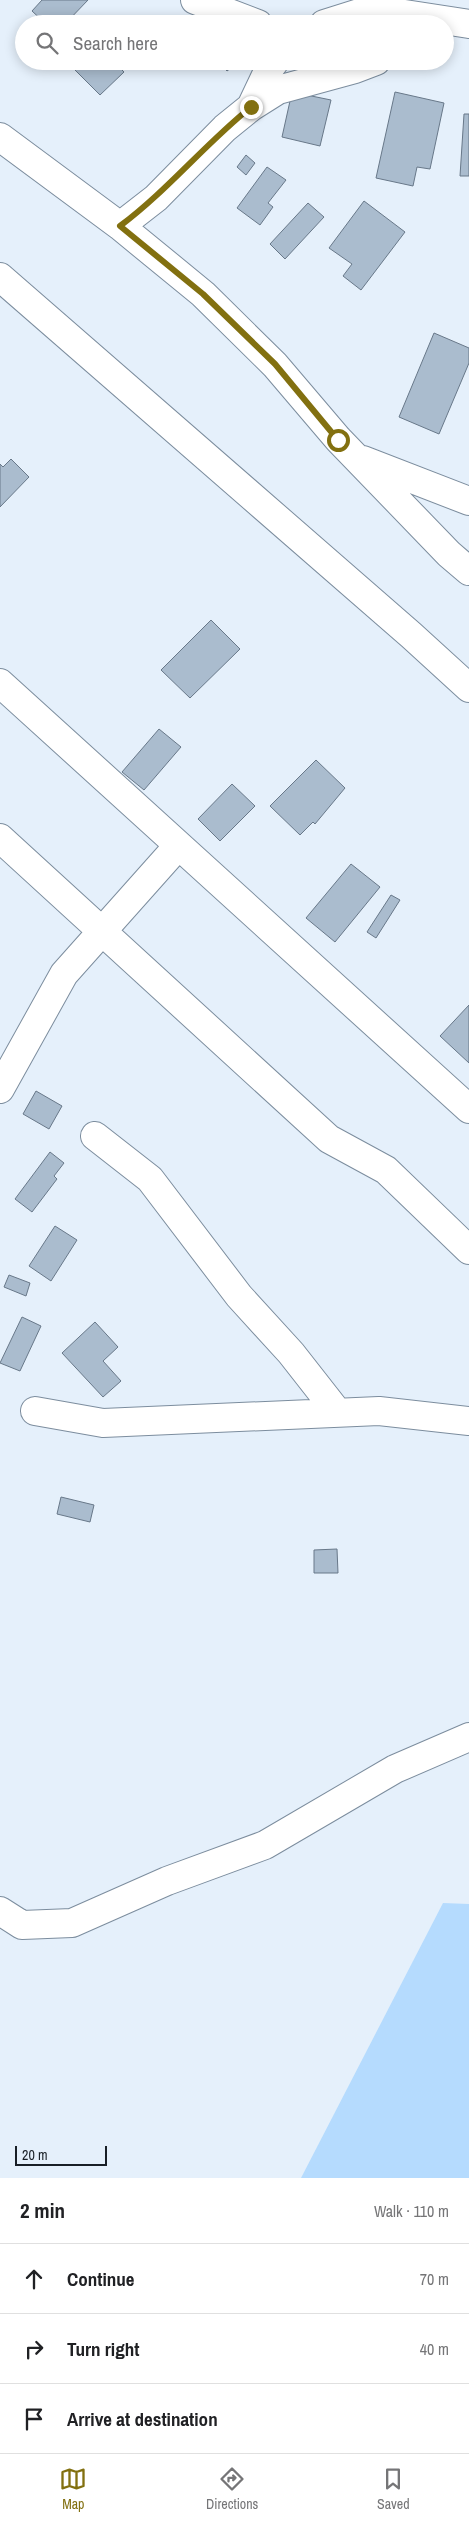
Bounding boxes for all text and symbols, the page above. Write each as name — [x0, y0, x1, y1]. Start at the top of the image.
search box — [15, 15, 454, 70]
icon: search — [33, 29, 61, 57]
text: Search here — [73, 30, 158, 56]
route end — [240, 96, 263, 119]
route start — [327, 429, 350, 452]
scale bar — [15, 2143, 108, 2166]
text: 20 m — [22, 2146, 48, 2164]
text: 2 min — [20, 2196, 65, 2225]
text: Walk · 110 m — [374, 2200, 449, 2222]
icon: ahead — [20, 2265, 48, 2293]
text: Continue — [67, 2266, 135, 2292]
text: 70 m — [420, 2268, 449, 2290]
icon: right — [20, 2335, 48, 2363]
text: Turn right — [67, 2336, 139, 2362]
text: 40 m — [420, 2338, 449, 2360]
icon: arrive — [20, 2405, 48, 2433]
text: Arrive at destination — [67, 2406, 218, 2432]
tab: Map — [59, 2465, 87, 2513]
tab: Directions — [206, 2465, 258, 2513]
tab: Saved — [377, 2465, 410, 2513]

